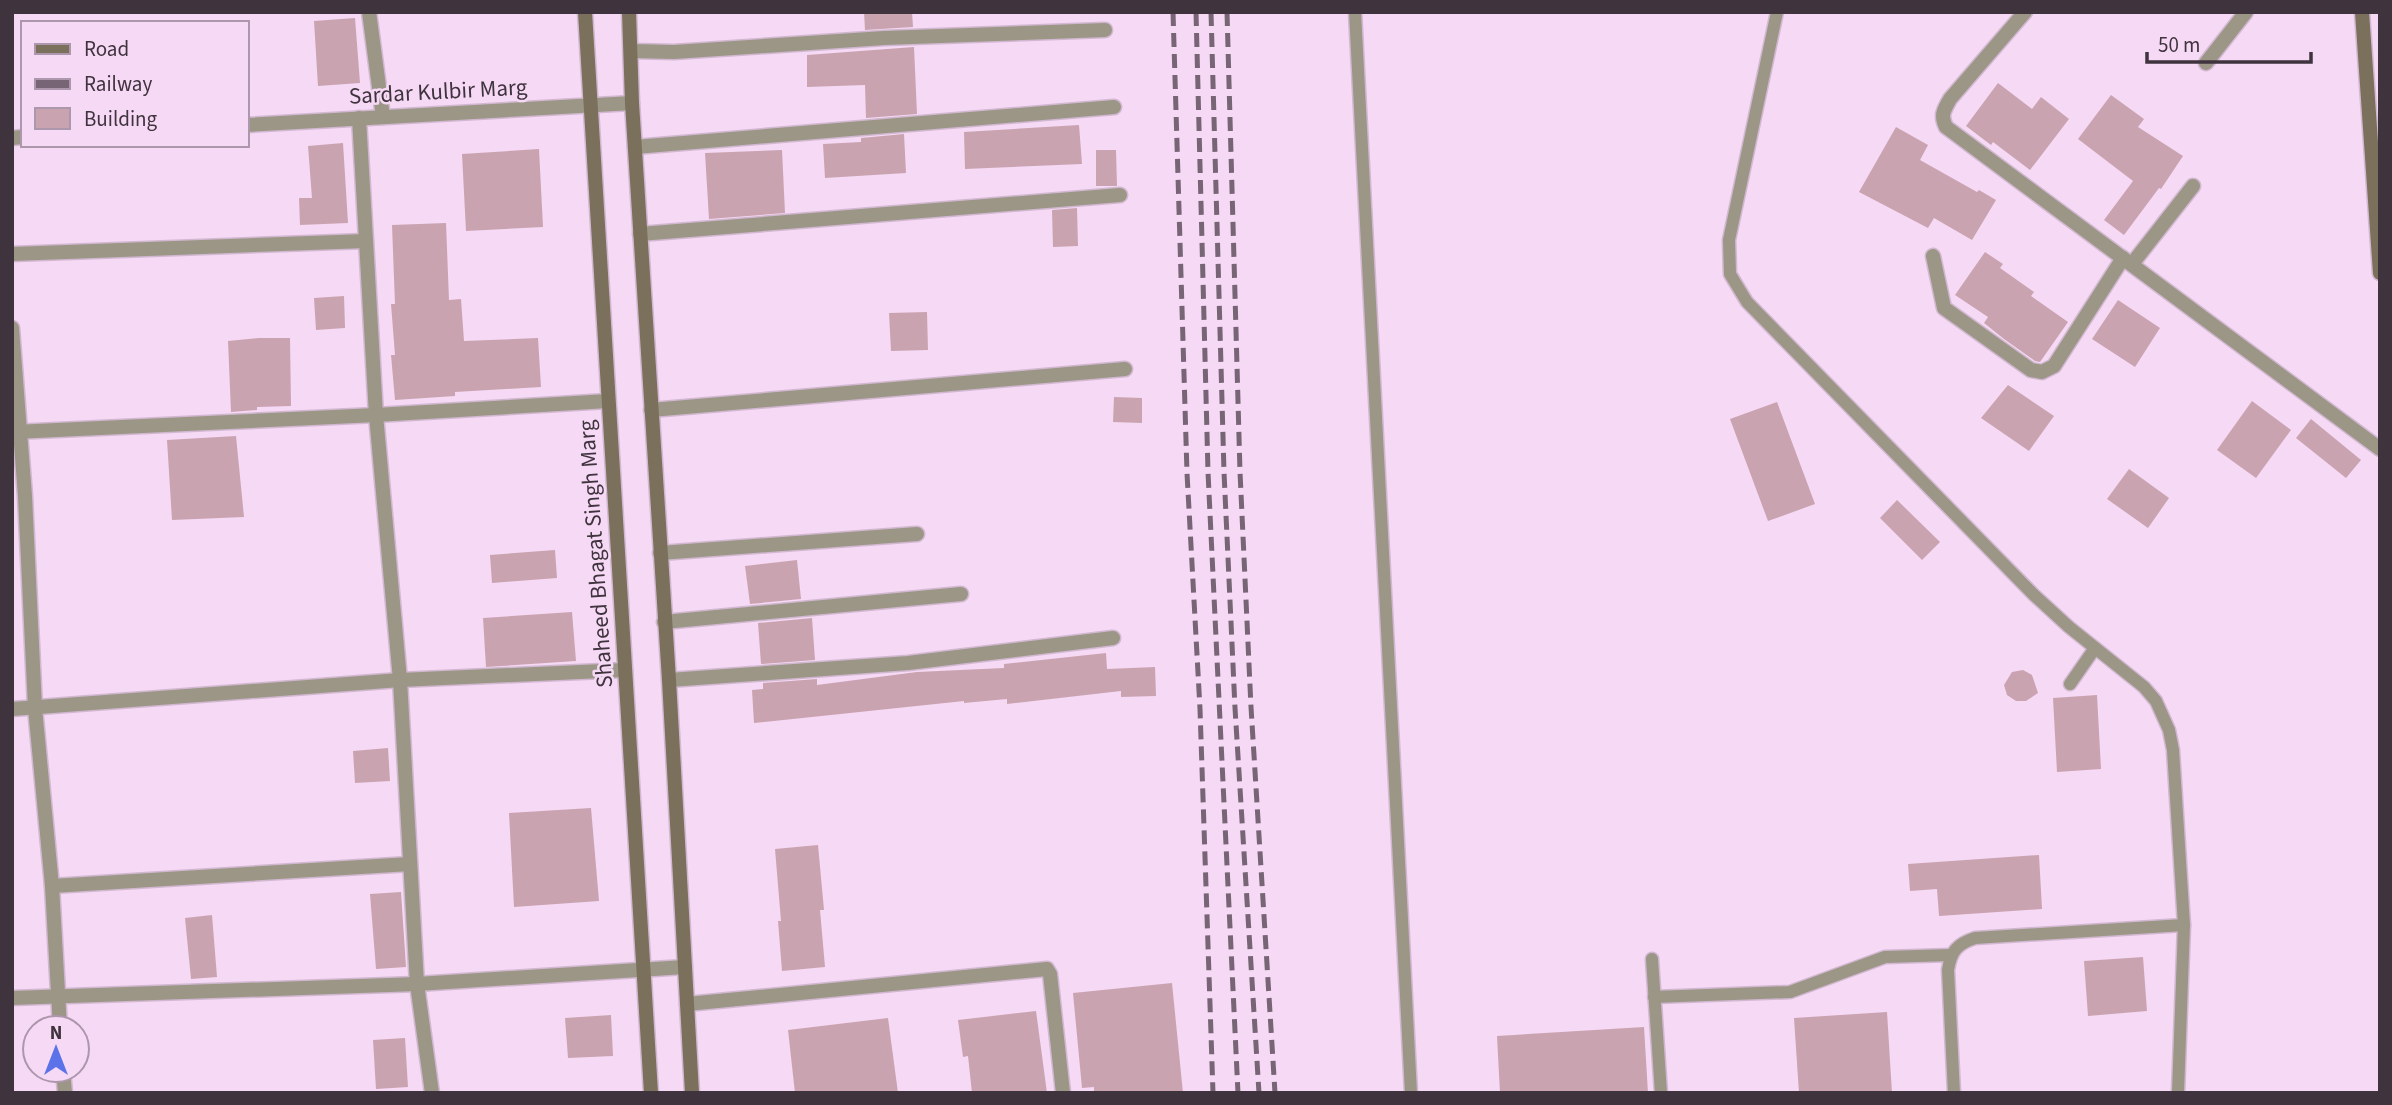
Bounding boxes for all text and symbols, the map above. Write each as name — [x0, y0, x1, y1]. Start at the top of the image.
legend — [21, 21, 248, 147]
scale bar — [2147, 21, 2312, 65]
text: 50 m — [2158, 30, 2200, 60]
text: Road — [84, 34, 129, 64]
text: Railway — [84, 69, 152, 99]
street label: Sardar Kulbir Marg — [348, 70, 528, 113]
text: Building — [84, 104, 158, 134]
street label: Shaheed Bhagat Singh Marg — [570, 419, 621, 689]
north arrow — [21, 1014, 91, 1084]
text: N — [50, 1020, 62, 1047]

